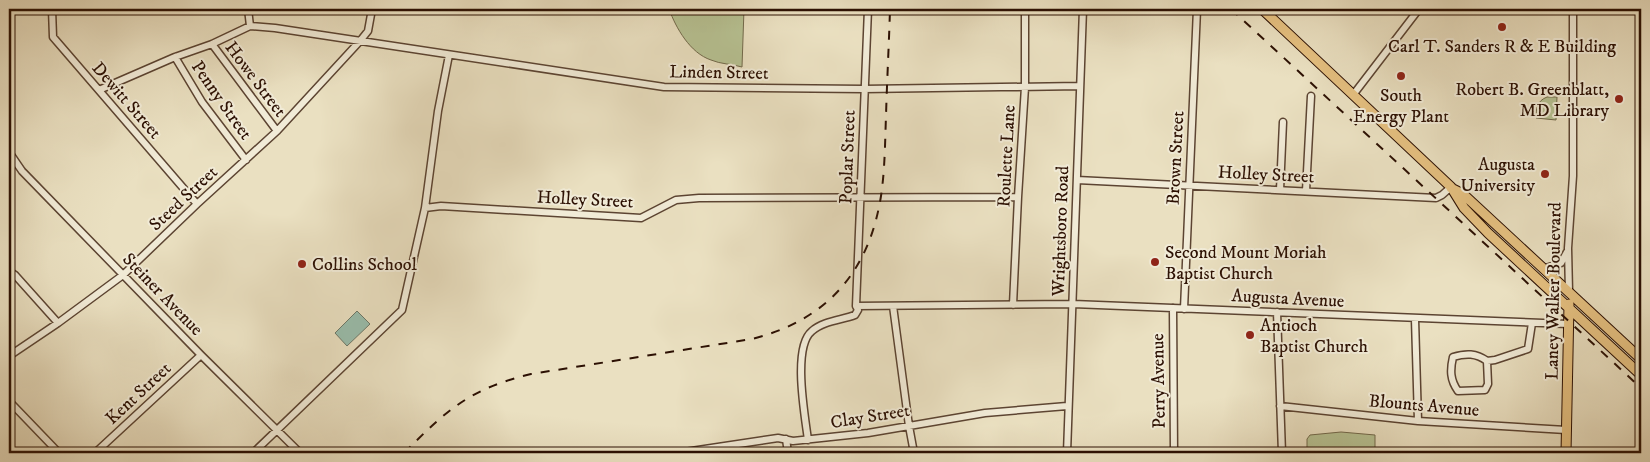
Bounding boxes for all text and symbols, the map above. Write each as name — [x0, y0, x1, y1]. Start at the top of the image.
marker: Carl T. Sanders R & E Building — [1496, 21, 1508, 33]
place label: Carl T. Sanders R & E Building — [1388, 36, 1616, 58]
street label: Howe Street — [220, 37, 291, 122]
street label: Penny Street — [186, 57, 257, 144]
street label: Dewitt Street — [87, 58, 166, 144]
street label: Linden Street — [669, 61, 769, 85]
marker: South Energy Plant — [1395, 70, 1407, 82]
place label: Robert B. Greenblatt, MD Library — [1455, 79, 1609, 122]
place label: South Energy Plant — [1353, 85, 1449, 128]
marker: Robert B. Greenblatt, MD Library — [1613, 93, 1625, 105]
street label: Roulette Lane — [993, 104, 1021, 208]
street label: Poplar Street — [835, 109, 861, 204]
street label: Brown Street — [1163, 110, 1189, 206]
place label: Augusta University — [1461, 154, 1535, 197]
street label: Steed Street — [145, 161, 223, 236]
street label: Holley Street — [1217, 161, 1315, 189]
street label: Wrightsboro Road — [1048, 165, 1074, 298]
marker: Augusta University — [1539, 168, 1551, 180]
street label: Holley Street — [536, 186, 634, 214]
street label: Laney Walker Boulevard — [1541, 202, 1567, 380]
place label: Second Mount Moriah Baptist Church — [1165, 242, 1327, 285]
street label: Steiner Avenue — [117, 249, 207, 341]
place label: Collins School — [312, 254, 417, 276]
marker: Second Mount Moriah Baptist Church — [1149, 256, 1161, 268]
marker: Collins School — [296, 258, 308, 270]
street label: Augusta Avenue — [1231, 285, 1345, 313]
place label: Antioch Baptist Church — [1260, 315, 1368, 358]
marker: Antioch Baptist Church — [1244, 329, 1256, 341]
street label: Perry Avenue — [1147, 333, 1171, 429]
street label: Kent Street — [101, 358, 176, 430]
street label: Blounts Avenue — [1368, 390, 1480, 422]
street label: Clay Street — [829, 400, 912, 434]

